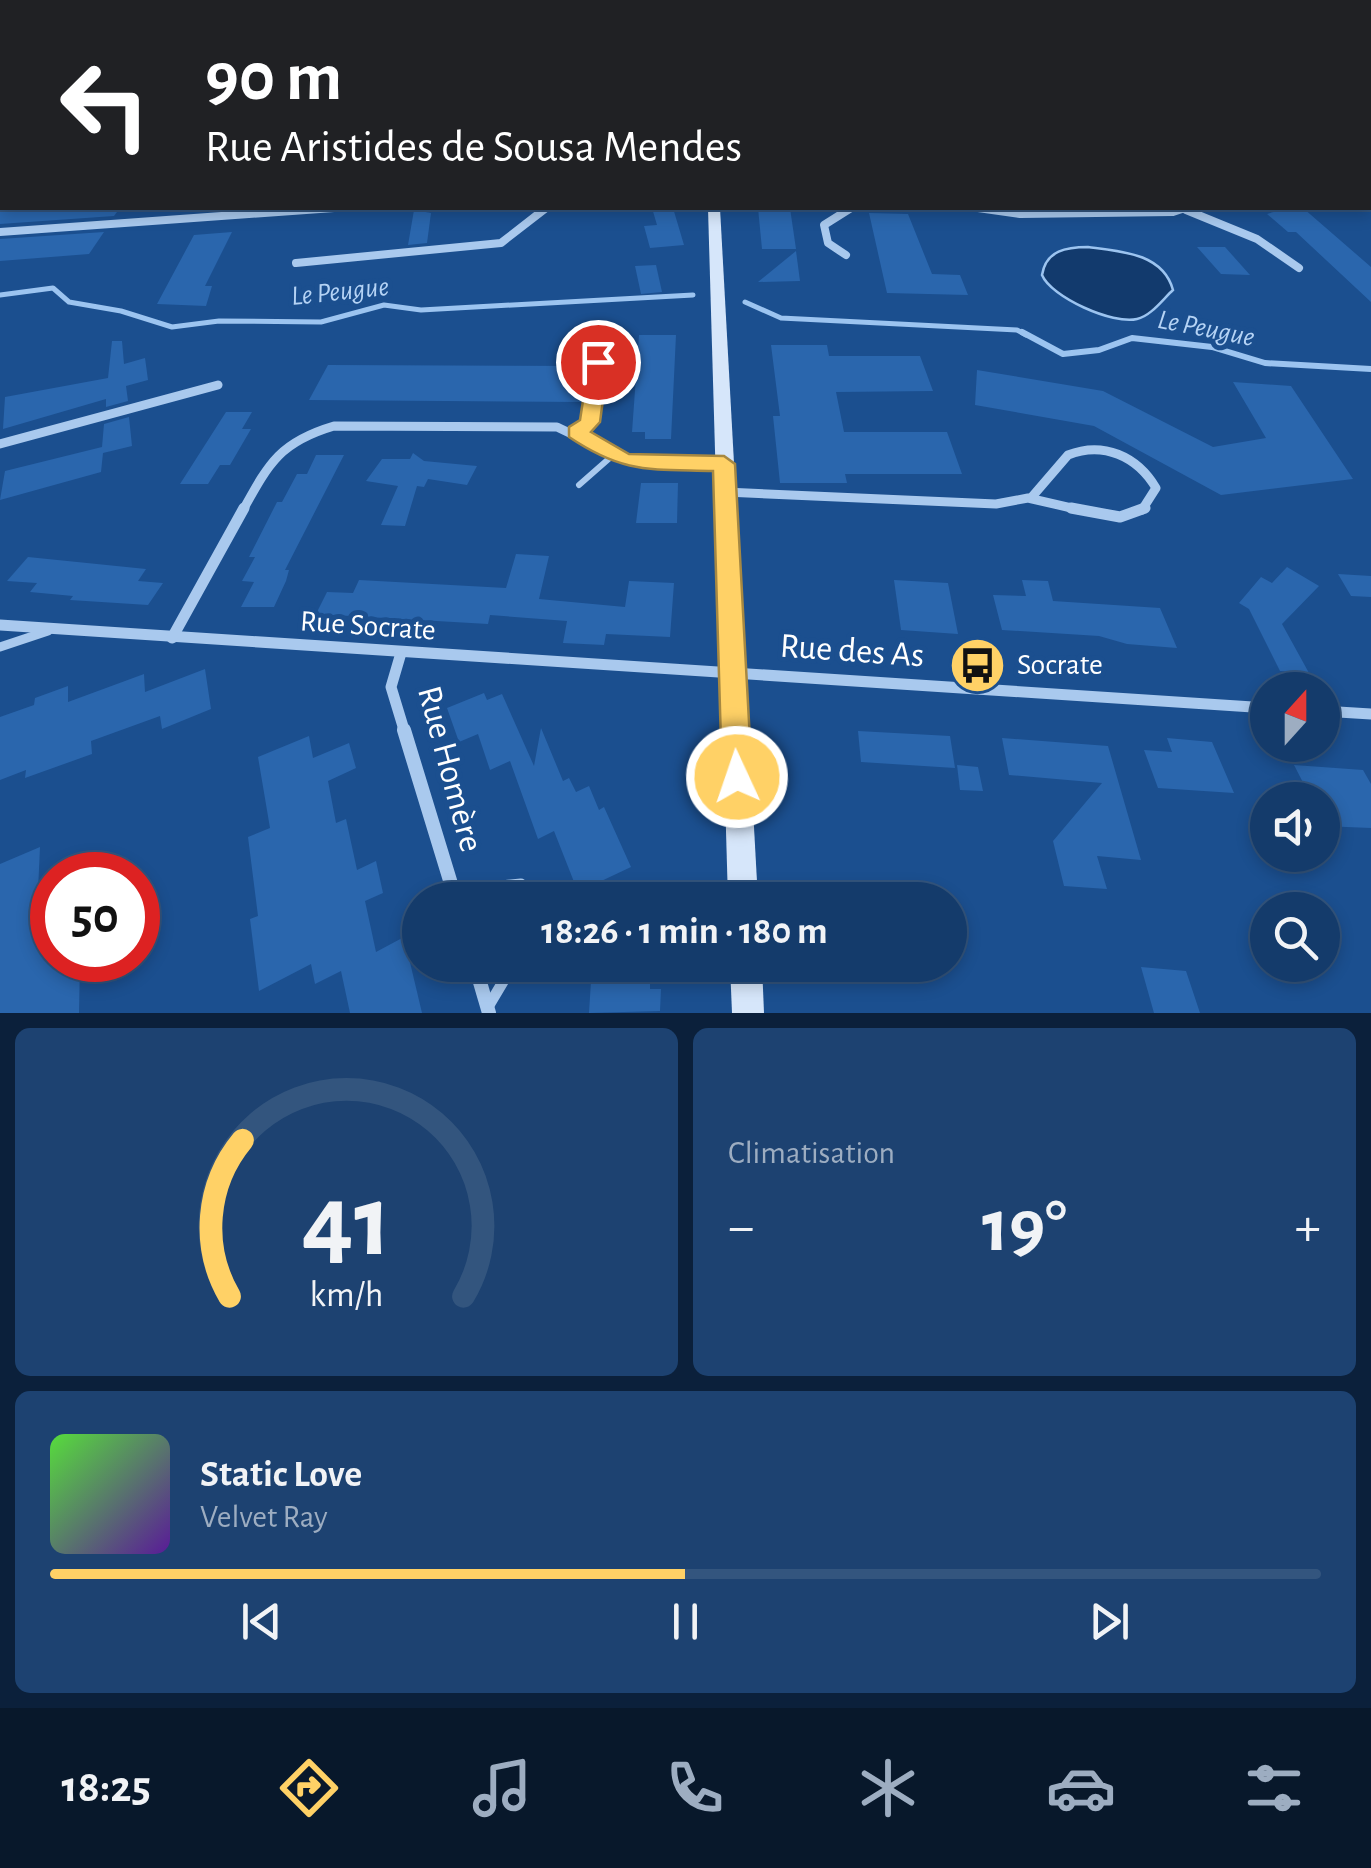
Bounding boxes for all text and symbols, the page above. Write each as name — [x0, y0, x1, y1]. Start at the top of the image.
icon: left — [40, 40, 170, 170]
text: 90 m — [205, 43, 342, 113]
text: Rue Aristides de Sousa Mendes — [205, 125, 742, 170]
water label: Le Peugue — [290, 273, 390, 311]
water label: Le Peugue — [1155, 306, 1257, 352]
pin — [556, 320, 641, 405]
icon: arrive — [571, 335, 626, 390]
street label: Rue Socrate — [299, 606, 437, 646]
street label: Rue des As — [779, 628, 925, 674]
bus stop icon: Socrate — [948, 635, 1008, 695]
place label: Socrate — [1017, 650, 1103, 680]
north arrow — [1250, 672, 1340, 762]
map controls — [1250, 672, 1340, 982]
street label: Rue Homère — [411, 682, 489, 856]
position arrow — [685, 725, 789, 829]
button: sound — [1250, 782, 1340, 872]
speed limit sign: 50 — [30, 852, 160, 982]
button: search — [1250, 892, 1340, 982]
text: 18:26 · 1 min · 180 m — [541, 913, 828, 951]
text: Climatisation — [728, 1137, 895, 1169]
text: 41 — [302, 1171, 391, 1275]
text: 19° — [982, 1190, 1067, 1265]
text: − — [728, 1200, 754, 1255]
text: + — [1295, 1200, 1321, 1255]
text: km/h — [310, 1277, 383, 1313]
text: Static Love — [200, 1456, 362, 1494]
text: Velvet Ray — [200, 1501, 328, 1533]
icon: previous — [234, 1594, 289, 1649]
icon: pause — [658, 1594, 713, 1649]
icon: next — [1082, 1594, 1137, 1649]
icon: directions — [274, 1753, 344, 1823]
icon: music — [467, 1753, 537, 1823]
icon: phone — [660, 1753, 730, 1823]
icon: climate — [853, 1753, 923, 1823]
icon: car — [1046, 1753, 1116, 1823]
icon: filters — [1239, 1753, 1309, 1823]
text: 18:25 — [62, 1765, 151, 1810]

